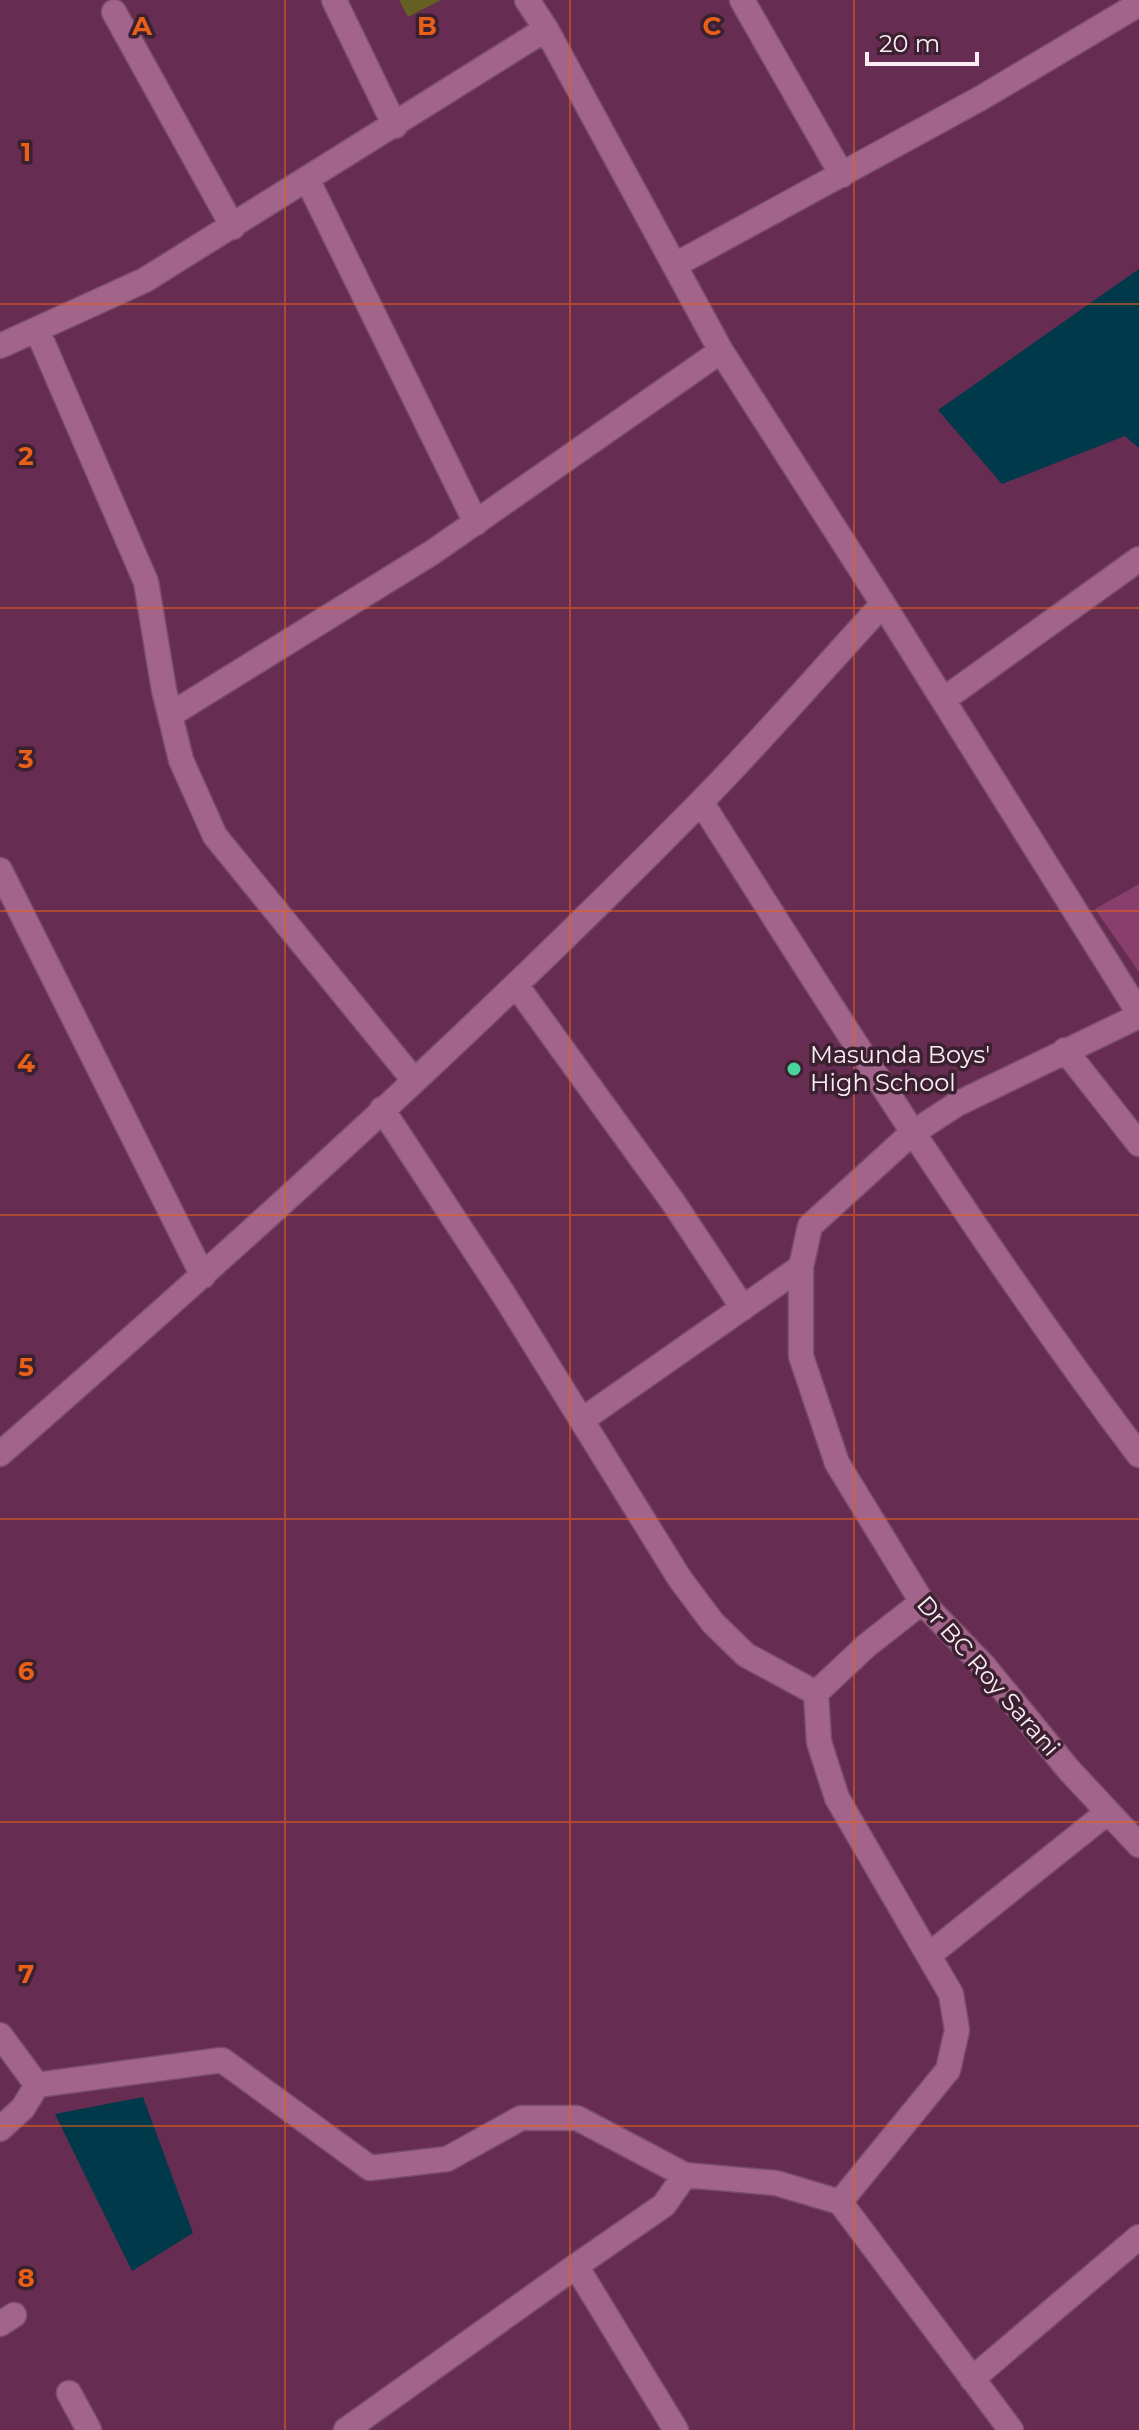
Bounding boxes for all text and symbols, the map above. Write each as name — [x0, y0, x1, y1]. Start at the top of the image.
text: A — [131, 10, 153, 42]
text: B — [417, 10, 437, 42]
text: C — [703, 10, 722, 42]
scale bar — [867, 16, 977, 66]
text: 20 m — [879, 29, 940, 58]
text: 1 — [21, 136, 31, 168]
text: 2 — [18, 440, 34, 472]
text: 3 — [17, 743, 34, 775]
place label: Masunda Boys' High School — [810, 1040, 990, 1097]
text: 4 — [17, 1047, 35, 1079]
marker: Masunda Boys' High School — [785, 1060, 803, 1078]
text: 5 — [18, 1351, 34, 1383]
street label: Dr BC Roy Sarani — [911, 1590, 1066, 1762]
text: 6 — [18, 1655, 35, 1687]
text: 7 — [18, 1958, 34, 1990]
text: 8 — [17, 2262, 35, 2294]

